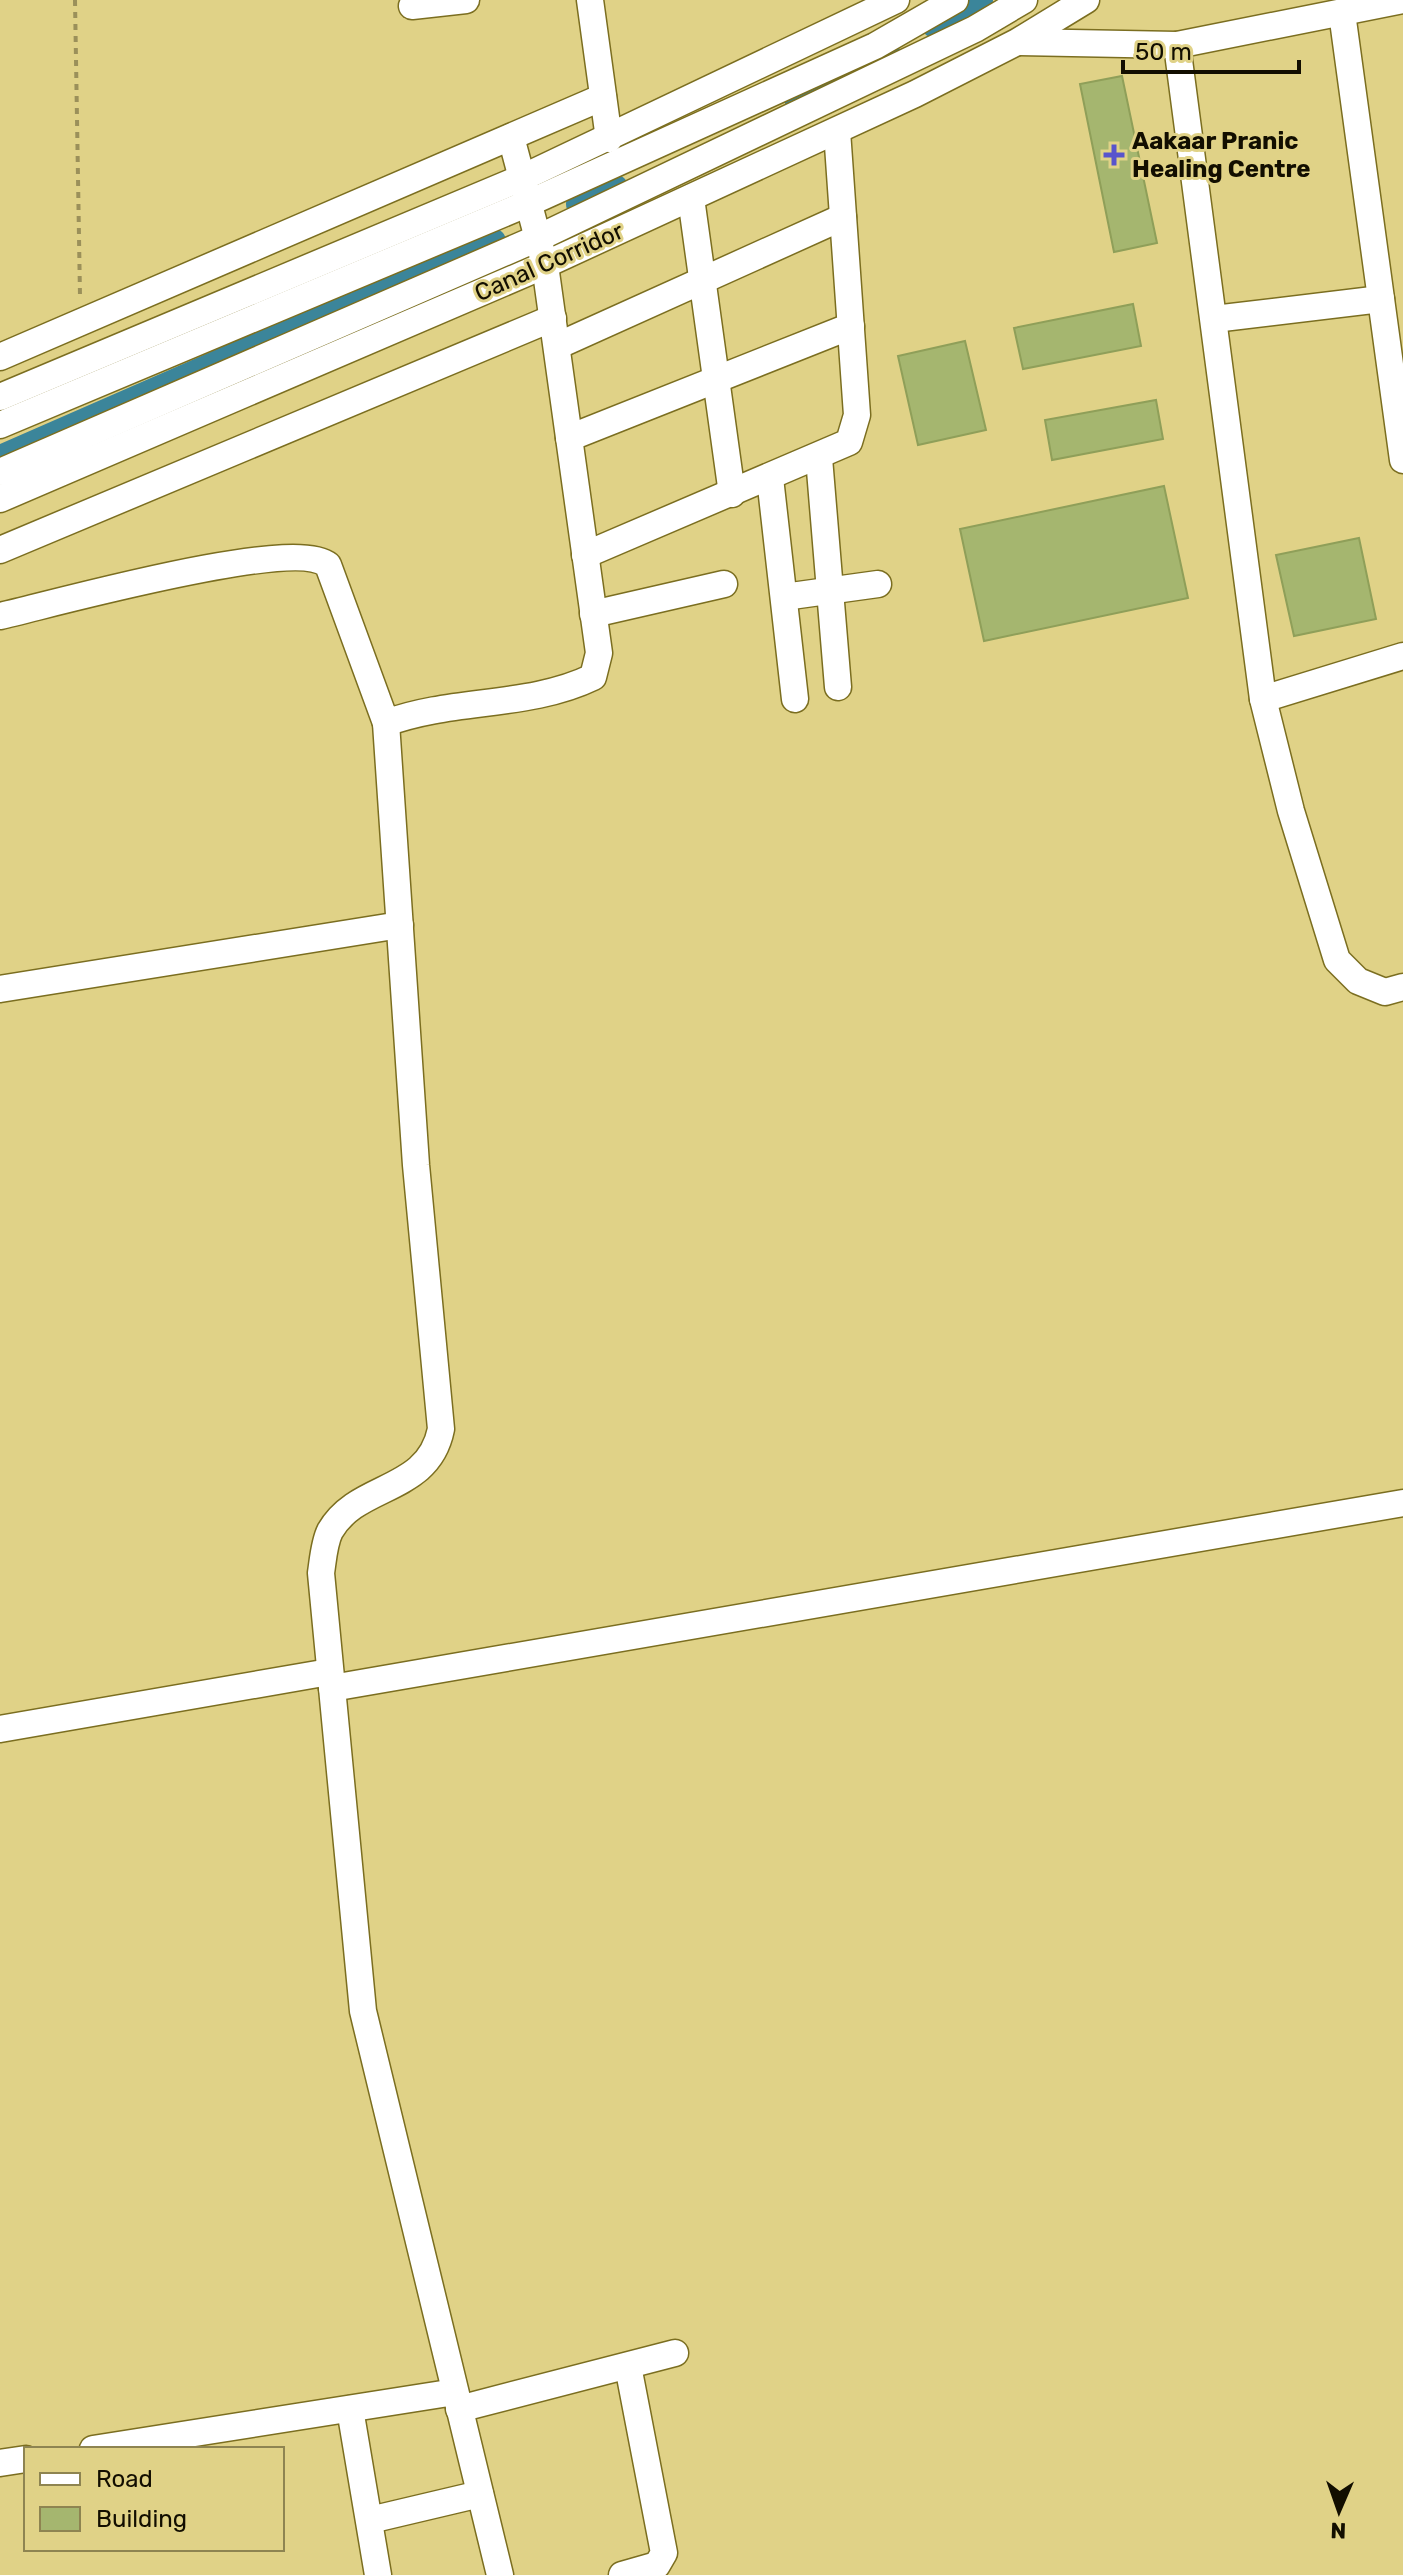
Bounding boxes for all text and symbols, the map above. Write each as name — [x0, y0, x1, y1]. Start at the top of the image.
scale bar — [1123, 24, 1299, 74]
text: 50 m — [1135, 38, 1192, 66]
place label: Aakaar Pranic Healing Centre — [1132, 127, 1310, 183]
marker: Aakaar Pranic Healing Centre — [1103, 144, 1125, 166]
street label: Canal Corridor — [470, 217, 628, 307]
legend — [24, 2447, 284, 2551]
text: Road — [96, 2465, 153, 2493]
north arrow — [1299, 2471, 1379, 2551]
text: Building — [96, 2505, 187, 2533]
text: N — [1330, 2517, 1347, 2544]

